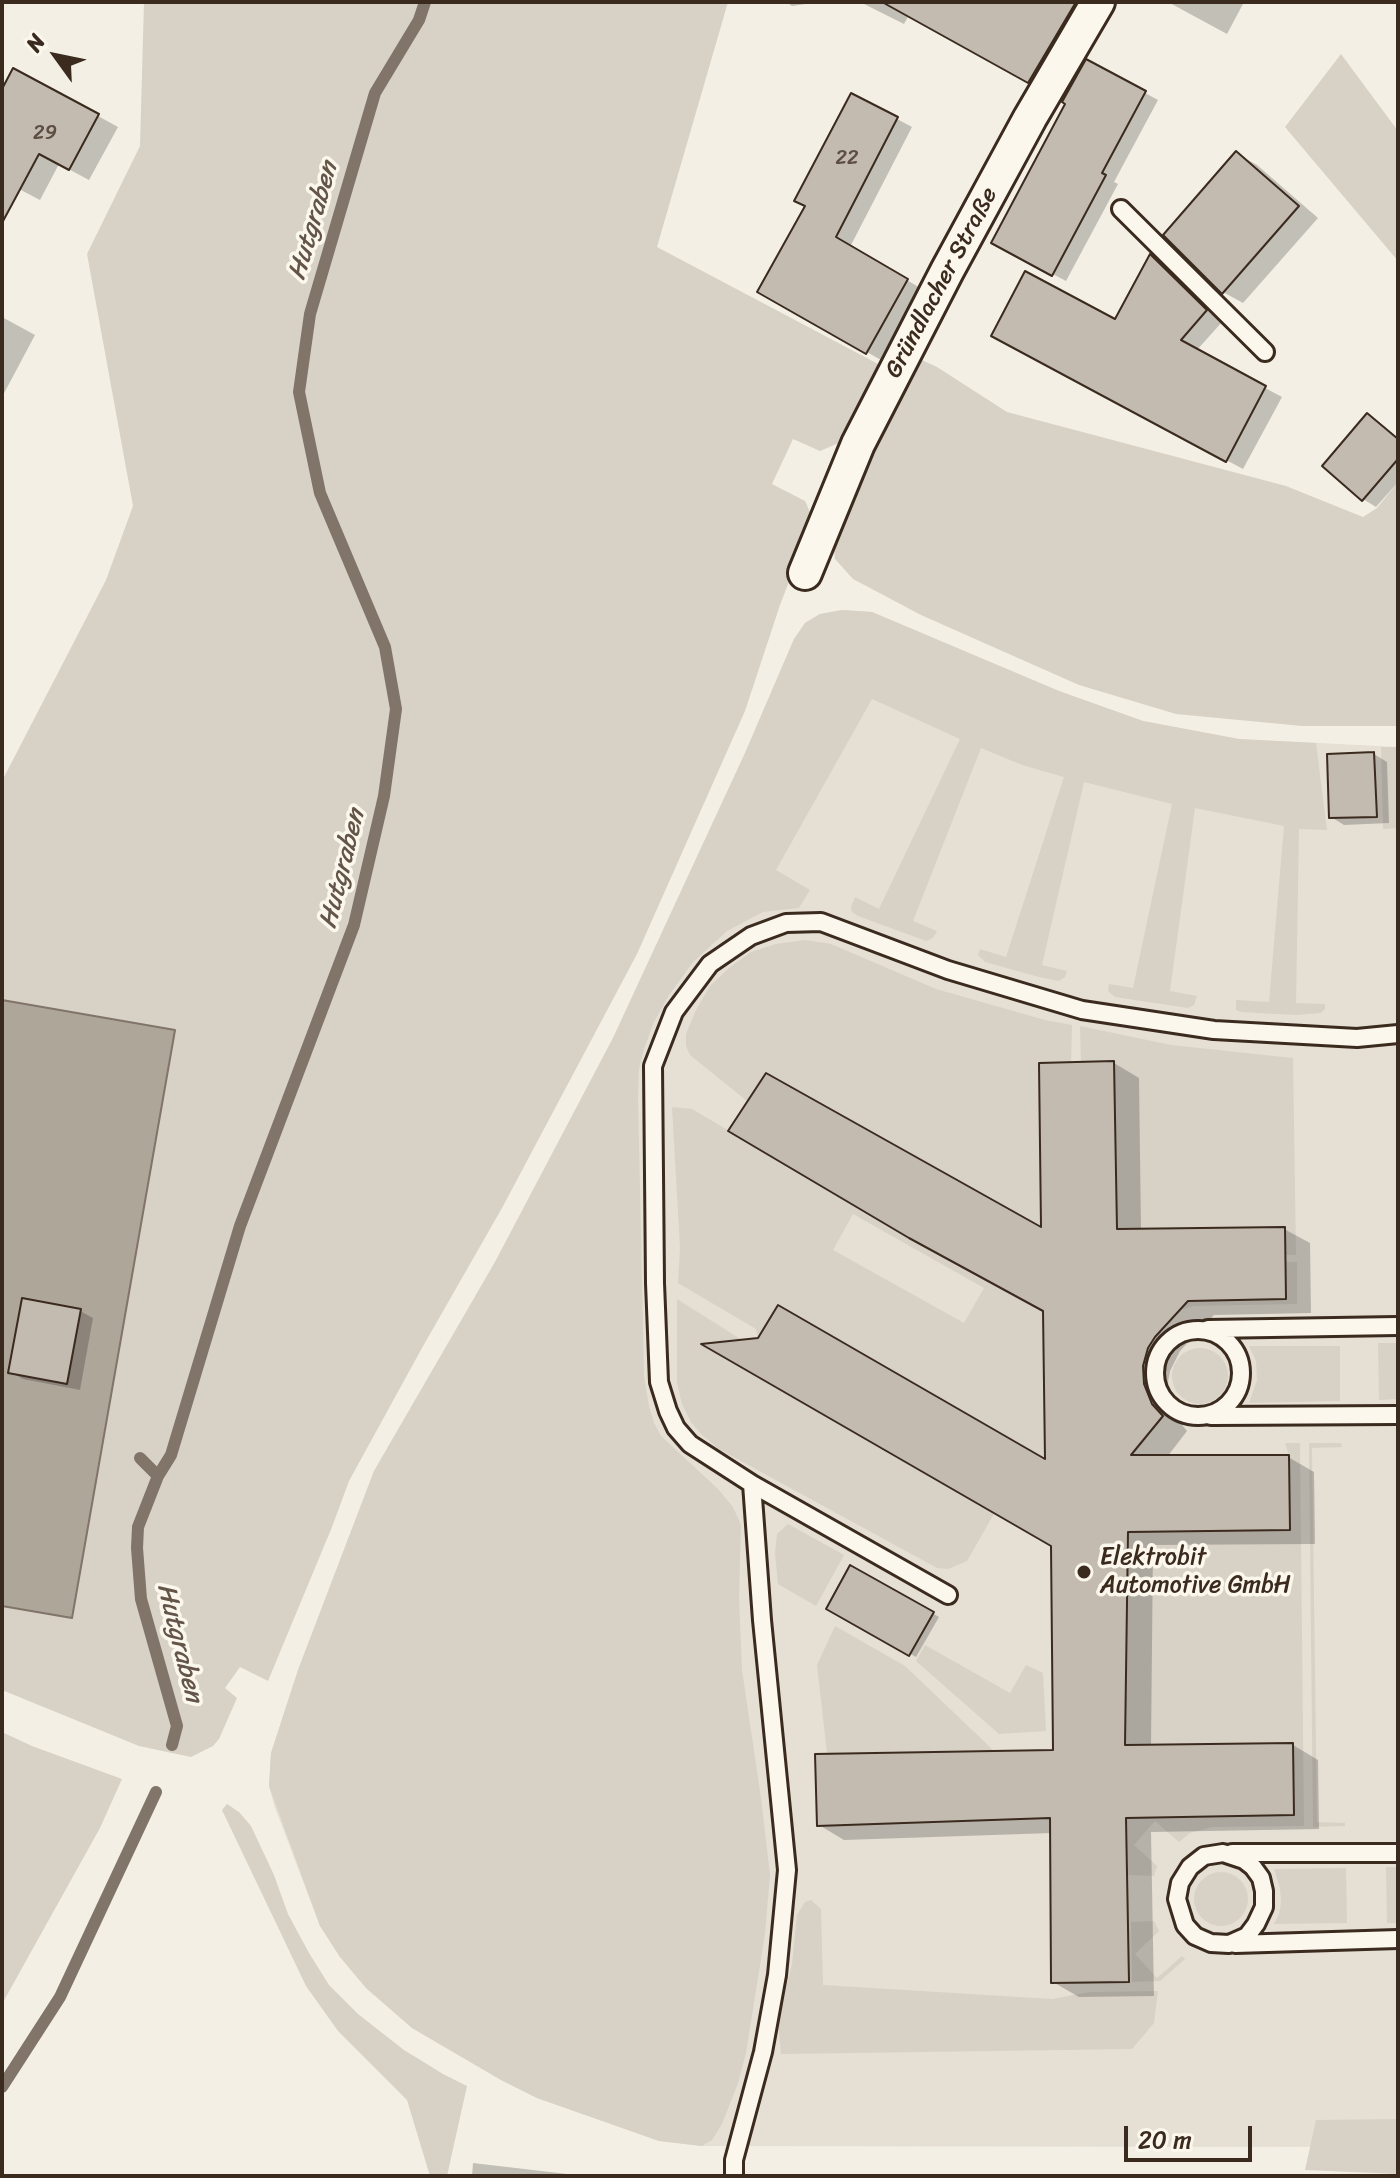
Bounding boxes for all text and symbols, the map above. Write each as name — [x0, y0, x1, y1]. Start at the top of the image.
north arrow — [16, 16, 96, 96]
text: N — [15, 26, 56, 60]
house number: 29 — [33, 122, 57, 146]
house number: 22 — [835, 147, 859, 171]
water label: Hutgraben — [282, 158, 346, 284]
street label: Gründlacher Straße — [880, 183, 1004, 383]
water label: Hutgraben — [313, 806, 373, 932]
place label: Elektrobit Automotive GmbH — [1100, 1544, 1291, 1600]
marker: Elektrobit Automotive GmbH — [1075, 1563, 1093, 1581]
water label: Hutgraben — [149, 1580, 209, 1706]
scale bar — [1128, 2110, 1256, 2160]
text: 20 m — [1138, 2119, 1192, 2161]

